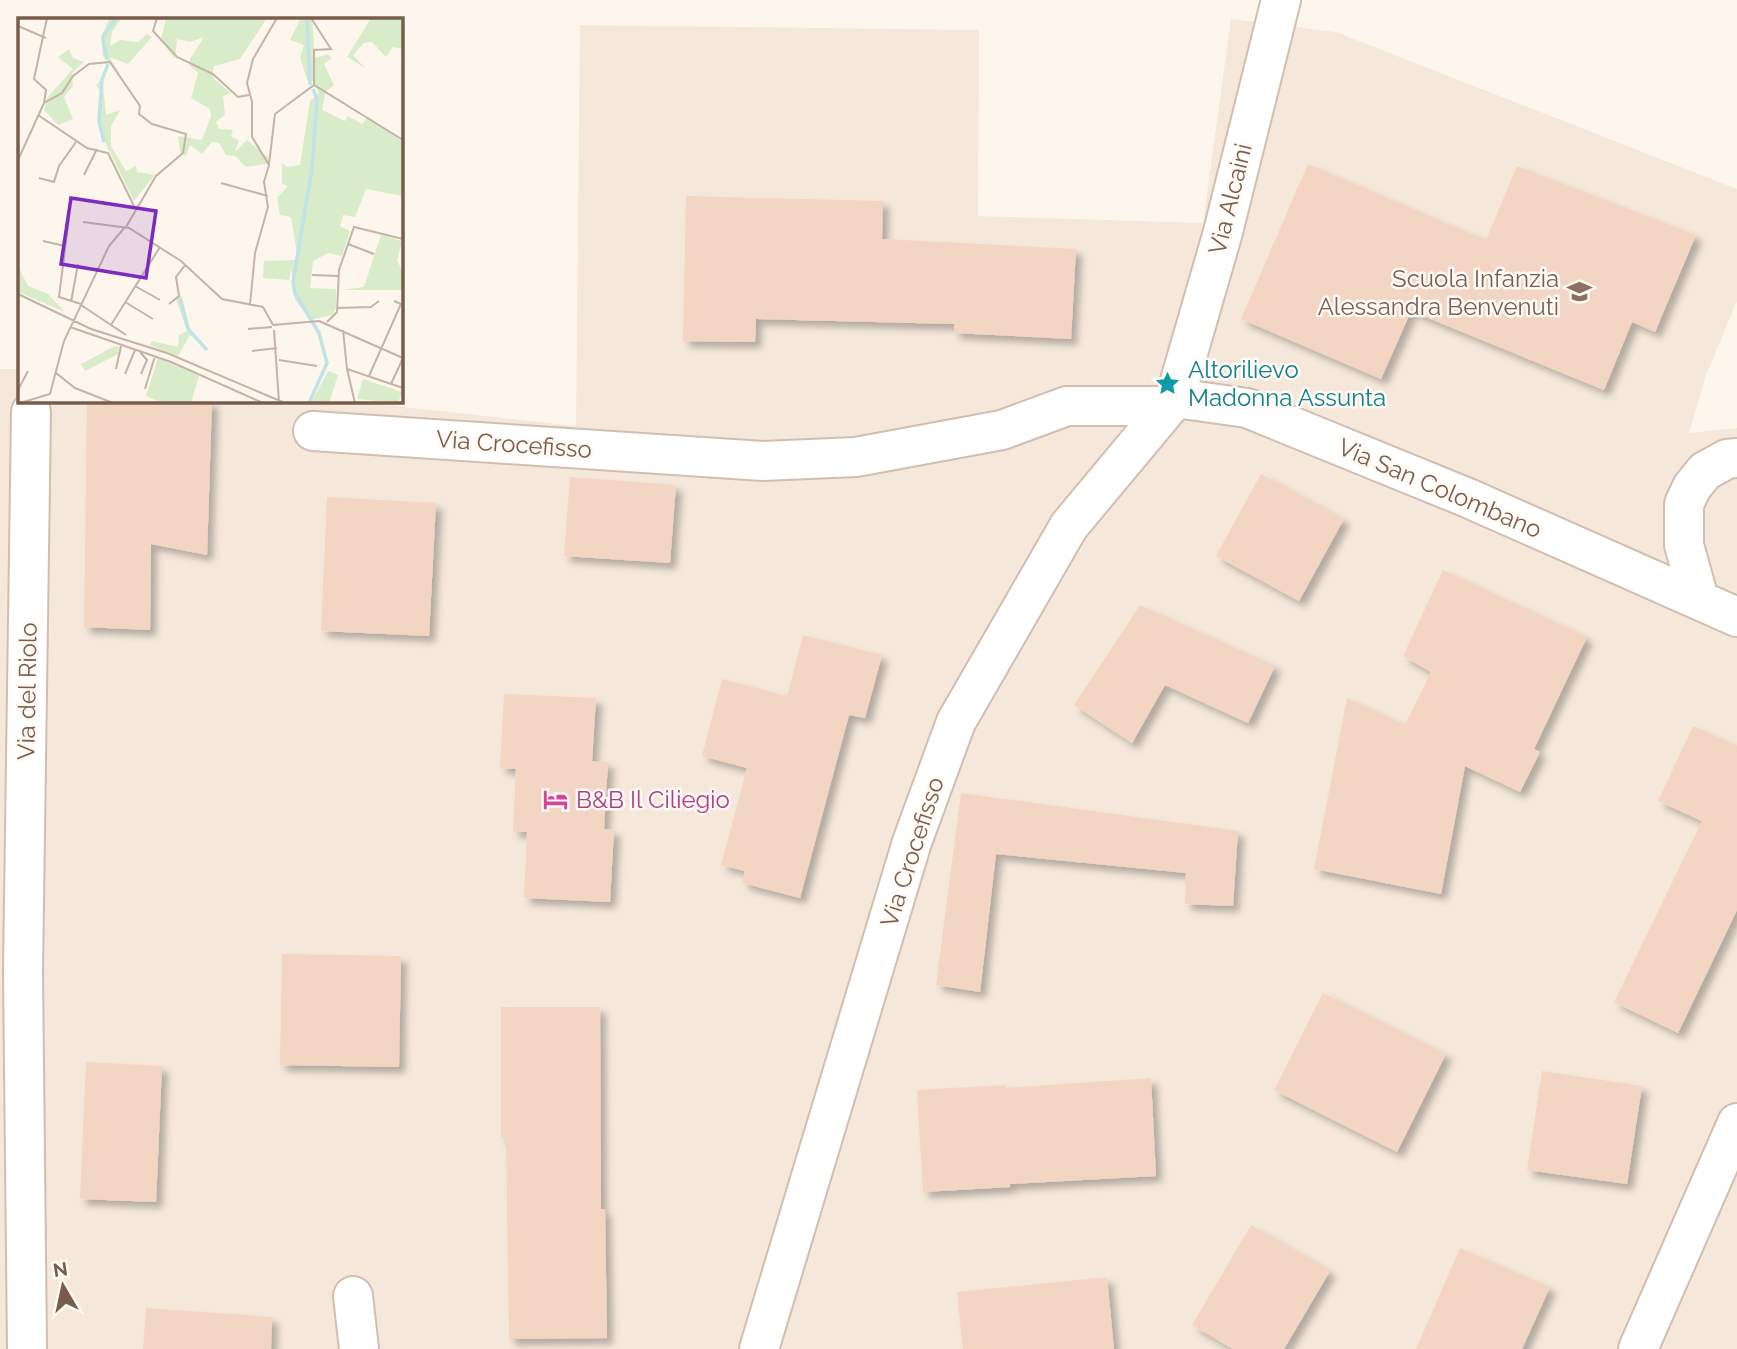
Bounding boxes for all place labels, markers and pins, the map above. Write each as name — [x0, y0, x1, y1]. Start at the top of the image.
place label: Scuola Infanzia Alessandra Benvenuti — [1318, 264, 1559, 321]
school or university icon: Scuola Infanzia Alessandra Benvenuti — [1565, 278, 1593, 306]
place label: Altorilievo Madonna Assunta — [1188, 355, 1386, 412]
place icon: Altorilievo Madonna Assunta — [1154, 369, 1182, 397]
hotel icon: B&B Il Ciliegio — [542, 785, 570, 813]
place label: B&B Il Ciliegio — [576, 785, 730, 814]

